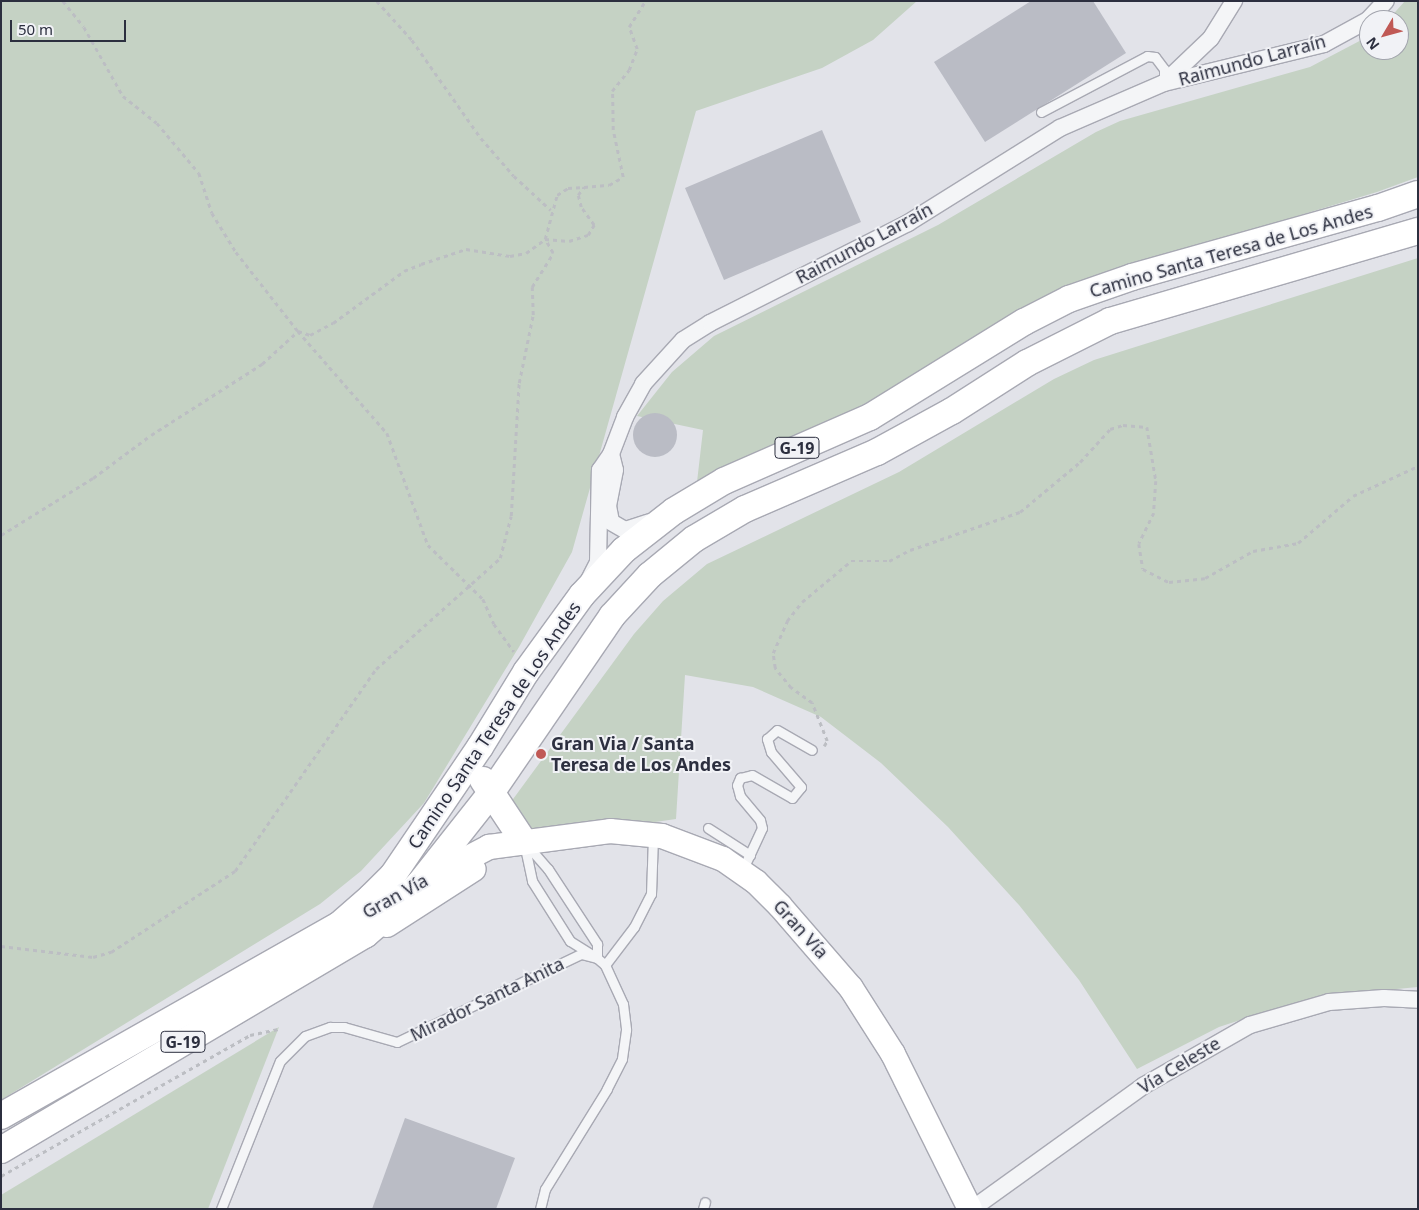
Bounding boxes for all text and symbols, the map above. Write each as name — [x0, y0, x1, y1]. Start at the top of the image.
scale bar — [12, 10, 129, 42]
north arrow — [1359, 10, 1409, 60]
text: 50 m — [18, 19, 53, 39]
street label: Raimundo Larraín — [1176, 30, 1328, 90]
text: N — [1361, 33, 1383, 54]
street label: Raimundo Larraín — [792, 198, 936, 288]
street label: Camino Santa Teresa de Los Andes — [1087, 200, 1375, 302]
road number: G-19 — [773, 434, 821, 462]
street label: Camino Santa Teresa de Los Andes — [403, 597, 585, 853]
place label: Gran Via / Santa Teresa de Los Andes — [551, 733, 731, 776]
marker: Gran Via / Santa Teresa de Los Andes — [535, 748, 547, 760]
street label: Gran Vía — [358, 869, 432, 923]
street label: Gran Vía — [769, 895, 833, 963]
street label: Mirador Santa Anita — [407, 952, 567, 1046]
road number: G-19 — [159, 1028, 207, 1056]
street label: Vía Celeste — [1134, 1032, 1224, 1098]

